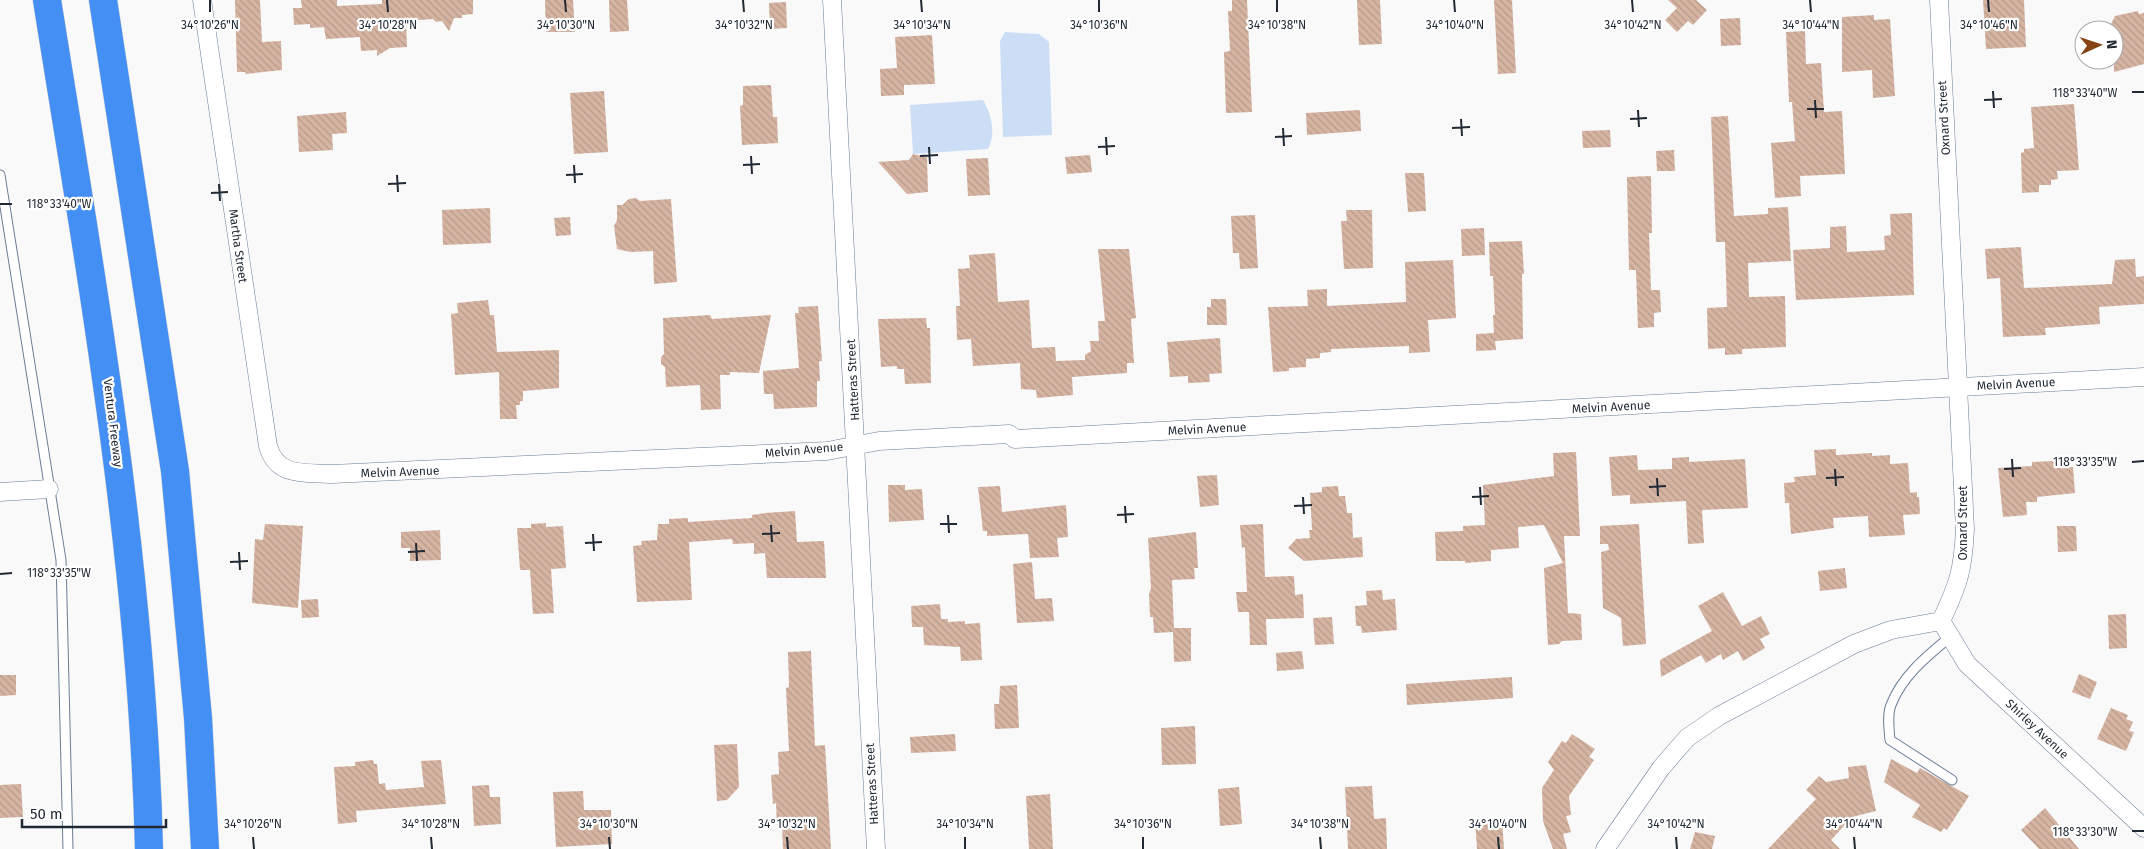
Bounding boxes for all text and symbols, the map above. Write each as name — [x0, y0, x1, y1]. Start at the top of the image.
text: 34°10'26"N — [181, 18, 239, 32]
text: 34°10'28"N — [359, 18, 417, 32]
text: 34°10'30"N — [537, 18, 595, 32]
text: 34°10'32"N — [715, 18, 773, 32]
text: 34°10'34"N — [893, 18, 951, 32]
text: 34°10'36"N — [1070, 18, 1128, 32]
text: 34°10'38"N — [1248, 18, 1306, 32]
text: 34°10'40"N — [1426, 18, 1484, 32]
text: 34°10'42"N — [1604, 18, 1662, 32]
text: 34°10'44"N — [1782, 18, 1840, 32]
text: 34°10'46"N — [1960, 18, 2018, 32]
north arrow — [2074, 20, 2124, 70]
text: N — [2103, 39, 2120, 49]
street label: Oxnard Street — [1935, 80, 1953, 156]
text: 118°33'40"W — [2053, 86, 2118, 100]
text: 118°33'40"W — [27, 197, 92, 211]
street label: Martha Street — [226, 208, 250, 284]
street label: Hatteras Street — [844, 338, 862, 421]
street label: Melvin Avenue — [1976, 375, 2056, 393]
street label: Ventura Freeway — [101, 378, 125, 468]
street label: Melvin Avenue — [1571, 398, 1651, 416]
street label: Melvin Avenue — [1167, 420, 1247, 438]
street label: Melvin Avenue — [764, 440, 844, 460]
text: 118°33'35"W — [2053, 455, 2117, 469]
street label: Melvin Avenue — [360, 464, 440, 480]
street label: Oxnard Street — [1956, 485, 1970, 560]
text: 118°33'35"W — [27, 566, 91, 580]
street label: Shirley Avenue — [2003, 696, 2071, 762]
street label: Hatteras Street — [863, 742, 881, 825]
scale bar — [22, 796, 166, 828]
text: 50 m — [30, 805, 63, 823]
text: 34°10'26"N — [224, 817, 282, 831]
text: 34°10'28"N — [402, 817, 460, 831]
text: 34°10'30"N — [580, 817, 638, 831]
text: 34°10'32"N — [758, 817, 816, 831]
text: 34°10'34"N — [936, 817, 994, 831]
text: 34°10'36"N — [1114, 817, 1172, 831]
text: 34°10'38"N — [1291, 817, 1349, 831]
text: 34°10'40"N — [1469, 817, 1527, 831]
text: 34°10'42"N — [1647, 817, 1705, 831]
text: 34°10'44"N — [1825, 817, 1883, 831]
text: 118°33'30"W — [2053, 825, 2118, 839]

